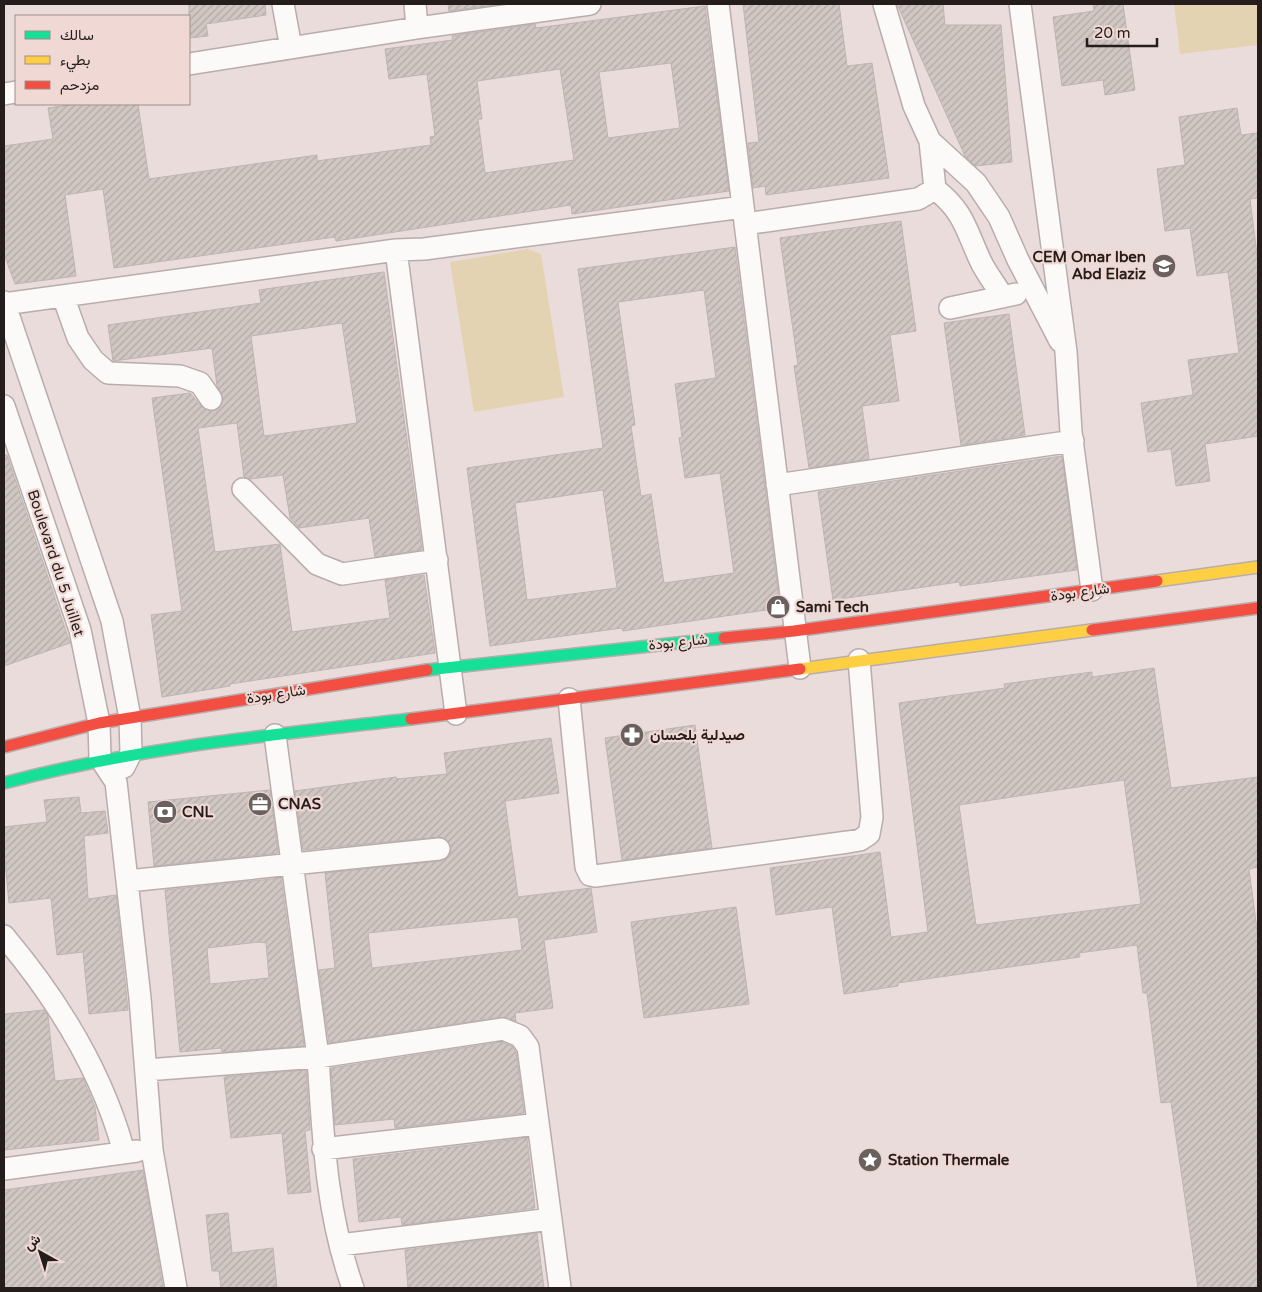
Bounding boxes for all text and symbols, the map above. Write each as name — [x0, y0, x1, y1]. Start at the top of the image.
legend — [15, 15, 190, 105]
scale bar — [1087, 15, 1157, 47]
text: 20 m — [1094, 24, 1131, 42]
text: سالك — [60, 26, 94, 44]
text: بطيء — [60, 51, 90, 73]
text: مزدحم — [60, 76, 99, 95]
place label: CEM Omar Iben Abd Elaziz — [1033, 248, 1147, 283]
school or university icon: CEM Omar Iben Abd Elaziz — [1151, 253, 1177, 279]
street label: Boulevard du 5 Juillet — [24, 487, 88, 639]
street label: شارع بودة — [1049, 579, 1111, 607]
shop icon: Sami Tech — [765, 594, 791, 620]
place label: Sami Tech — [796, 598, 869, 616]
street label: شارع بودة — [648, 630, 709, 656]
street label: شارع بودة — [245, 680, 307, 710]
pharmacy icon: صيدلية بلحسان — [619, 722, 645, 748]
place label: صيدلية بلحسان — [650, 726, 745, 744]
office icon: CNAS — [247, 791, 273, 817]
place label: CNAS — [278, 795, 321, 813]
bank icon: CNL — [152, 799, 178, 825]
place label: CNL — [182, 803, 213, 821]
place icon: Station Thermale — [857, 1147, 883, 1173]
place label: Station Thermale — [888, 1151, 1010, 1169]
north arrow — [15, 1227, 65, 1277]
text: ش — [20, 1230, 44, 1254]

